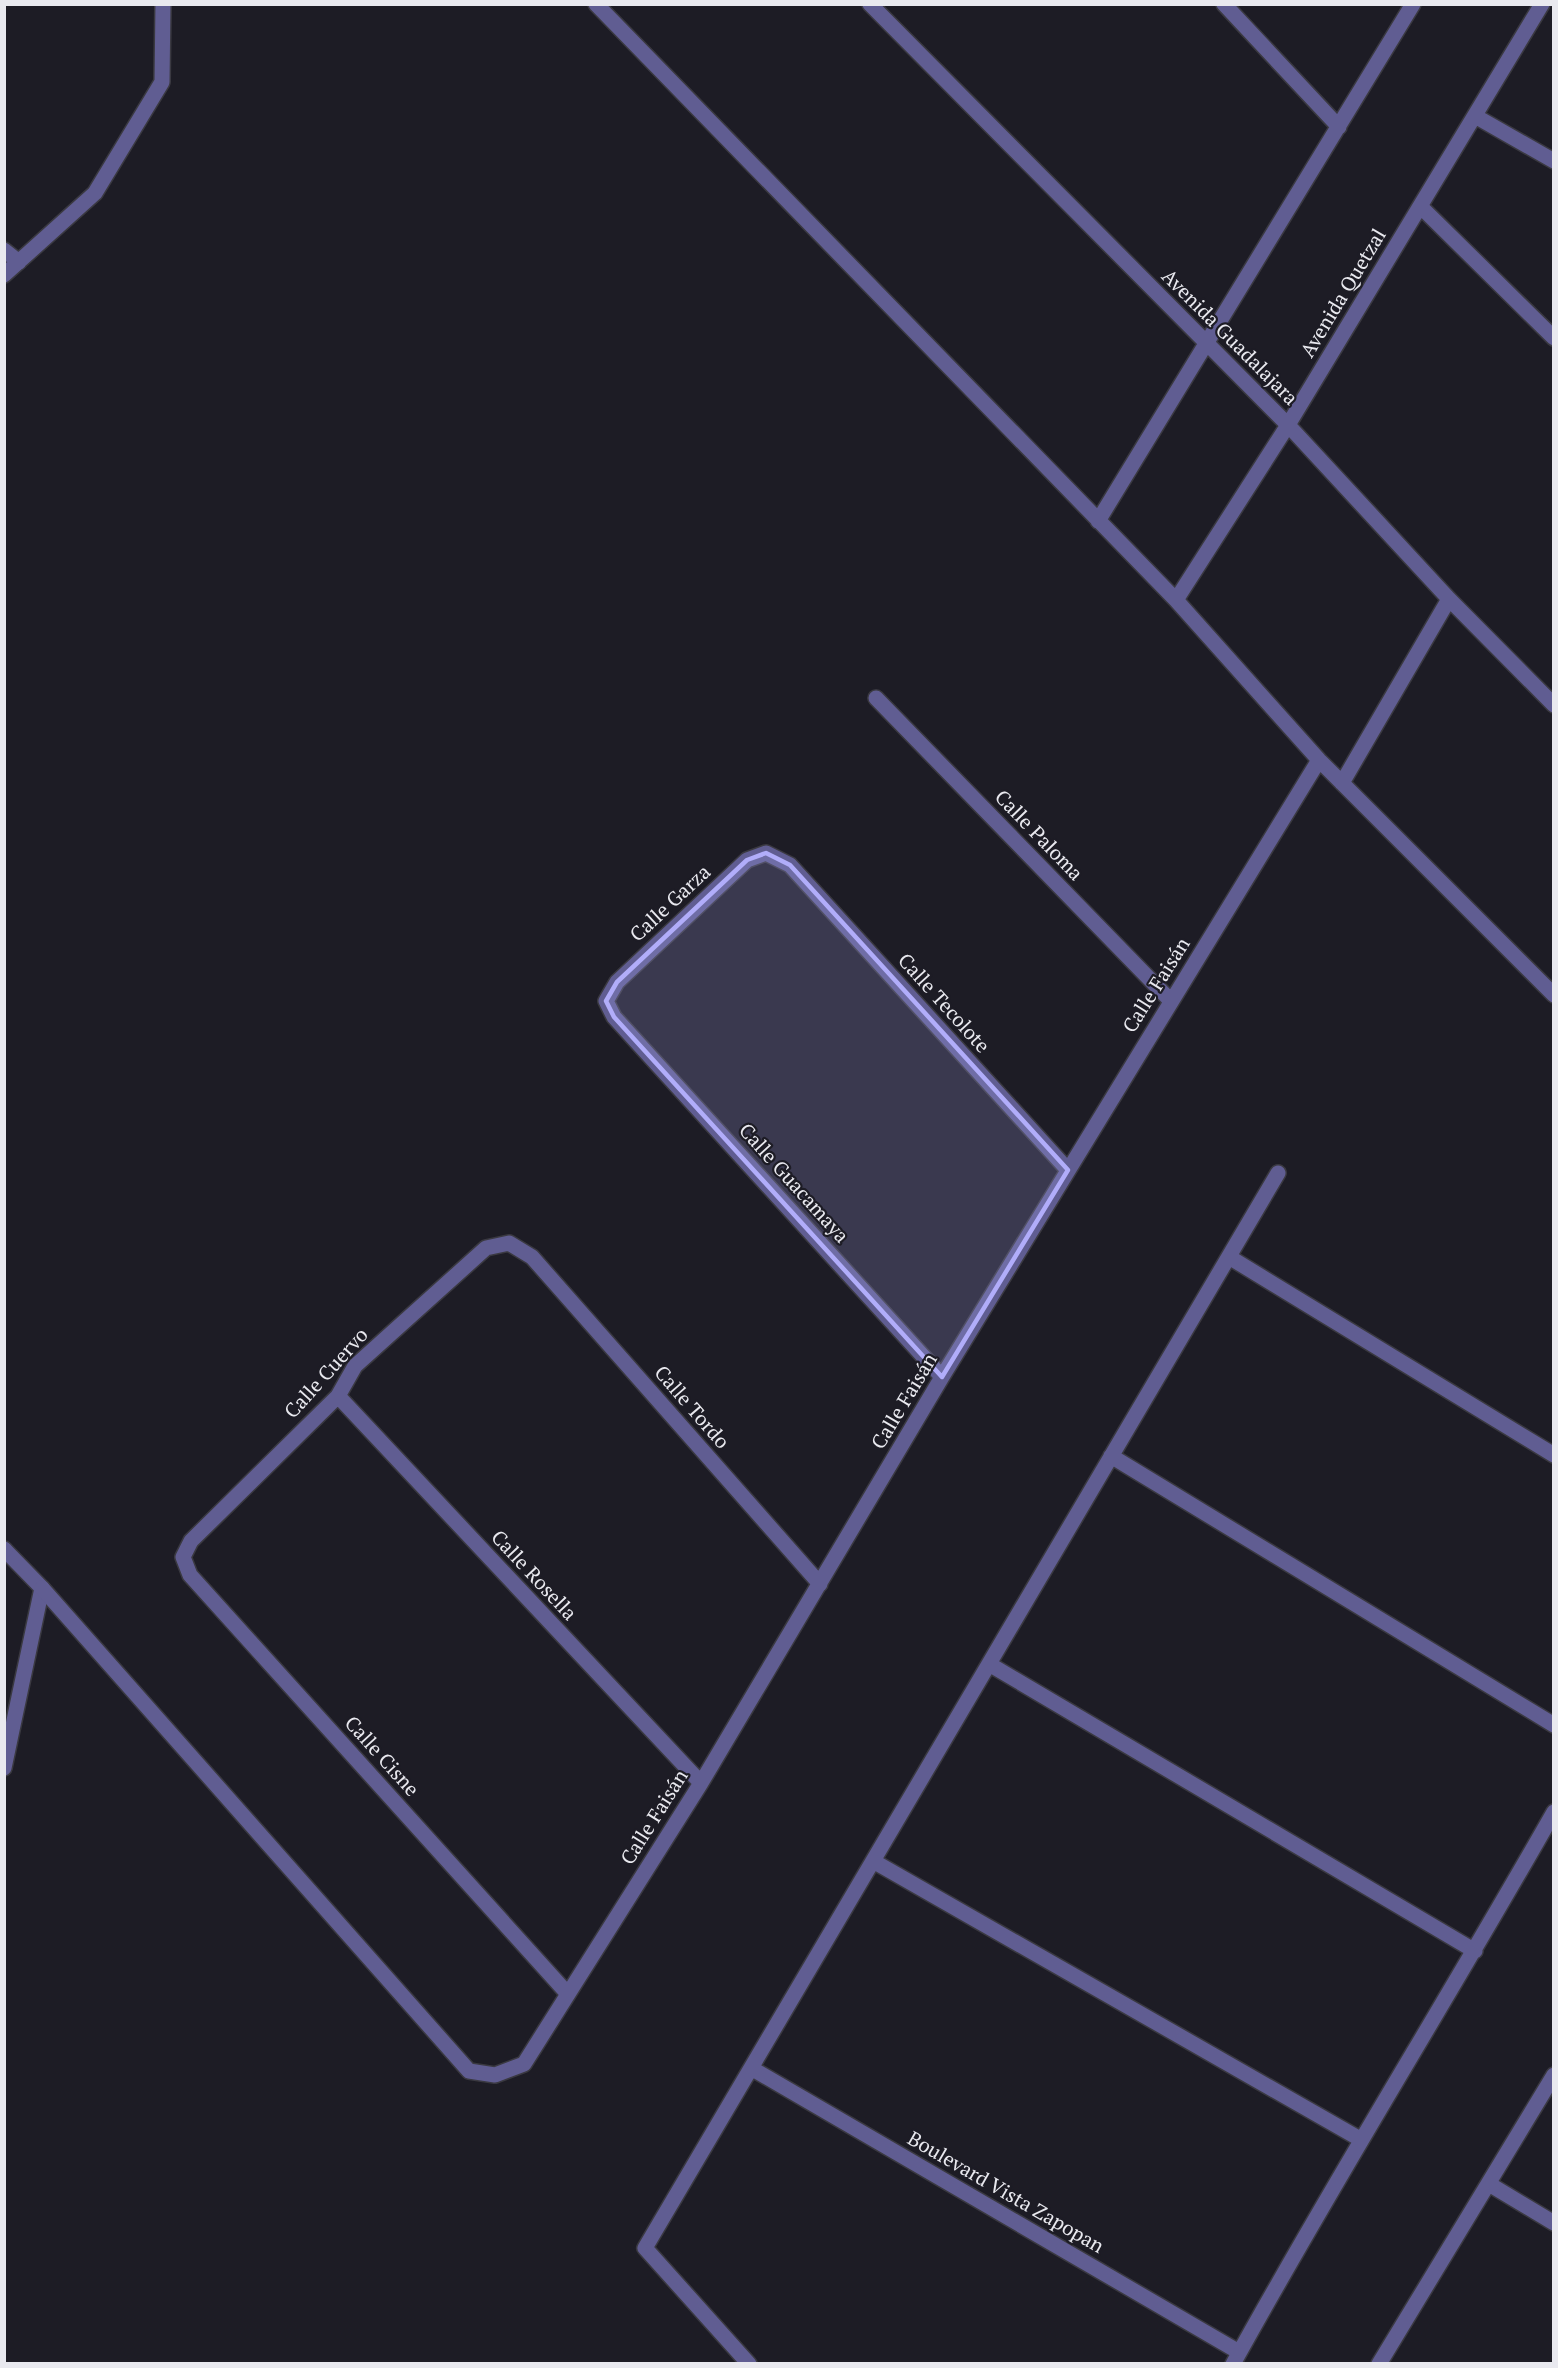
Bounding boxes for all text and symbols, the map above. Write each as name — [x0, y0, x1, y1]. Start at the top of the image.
street label: Avenida Quetzal — [1293, 223, 1392, 362]
street label: Avenida Guadalajara — [1156, 263, 1304, 411]
street label: Calle Paloma — [989, 783, 1089, 886]
street label: Calle Garza — [623, 858, 716, 947]
street label: Calle Faisán — [1116, 932, 1196, 1038]
street label: Calle Tecolote — [892, 947, 996, 1058]
street label: Calle Guacamaya — [733, 1117, 855, 1248]
street label: Calle Cuervo — [278, 1322, 374, 1424]
street label: Calle Faisán — [864, 1348, 943, 1454]
street label: Calle Tordo — [649, 1359, 736, 1454]
street label: Calle Rosella — [486, 1524, 583, 1626]
street label: Calle Cisne — [339, 1710, 426, 1802]
street label: Calle Faisán — [614, 1764, 694, 1870]
street label: Boulevard Vista Zapopan — [903, 2124, 1109, 2259]

